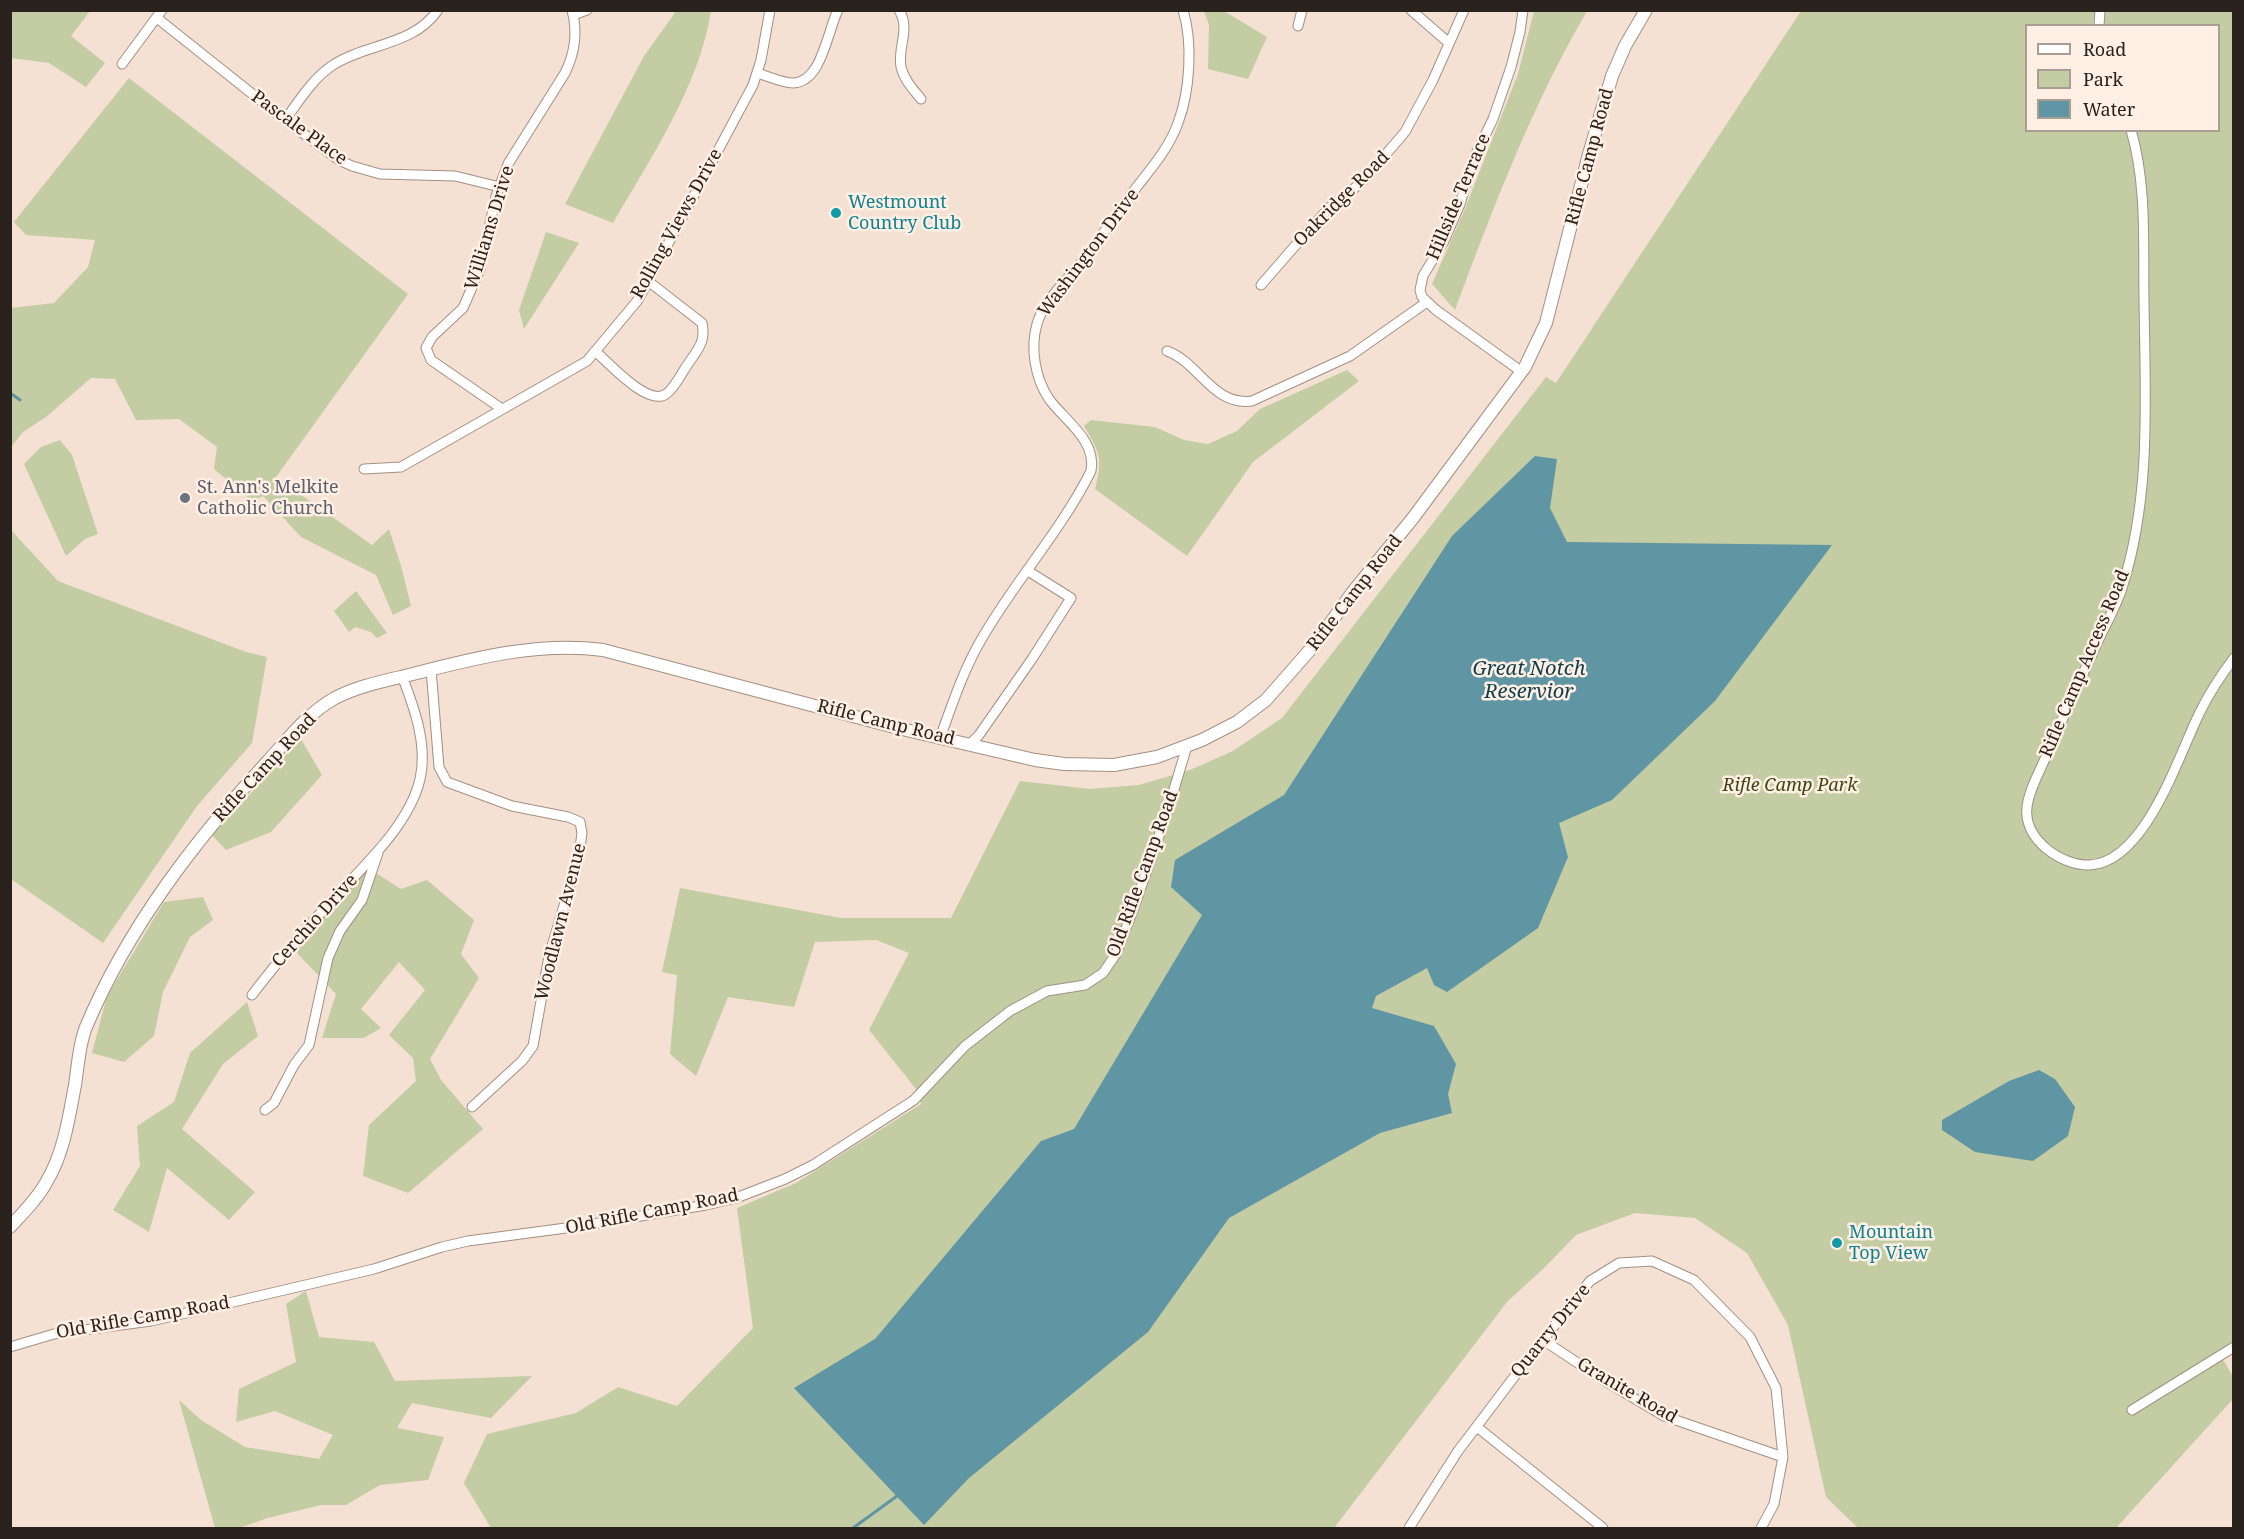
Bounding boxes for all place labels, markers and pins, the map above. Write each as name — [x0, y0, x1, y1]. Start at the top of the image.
place label: Westmount Country Club — [848, 192, 961, 234]
marker: Westmount Country Club — [829, 206, 843, 220]
place label: St. Ann's Melkite Catholic Church — [197, 477, 339, 520]
marker: St. Ann's Melkite Catholic Church — [178, 491, 192, 505]
place label: Mountain Top View — [1849, 1222, 1933, 1264]
marker: Mountain Top View — [1830, 1236, 1844, 1250]

